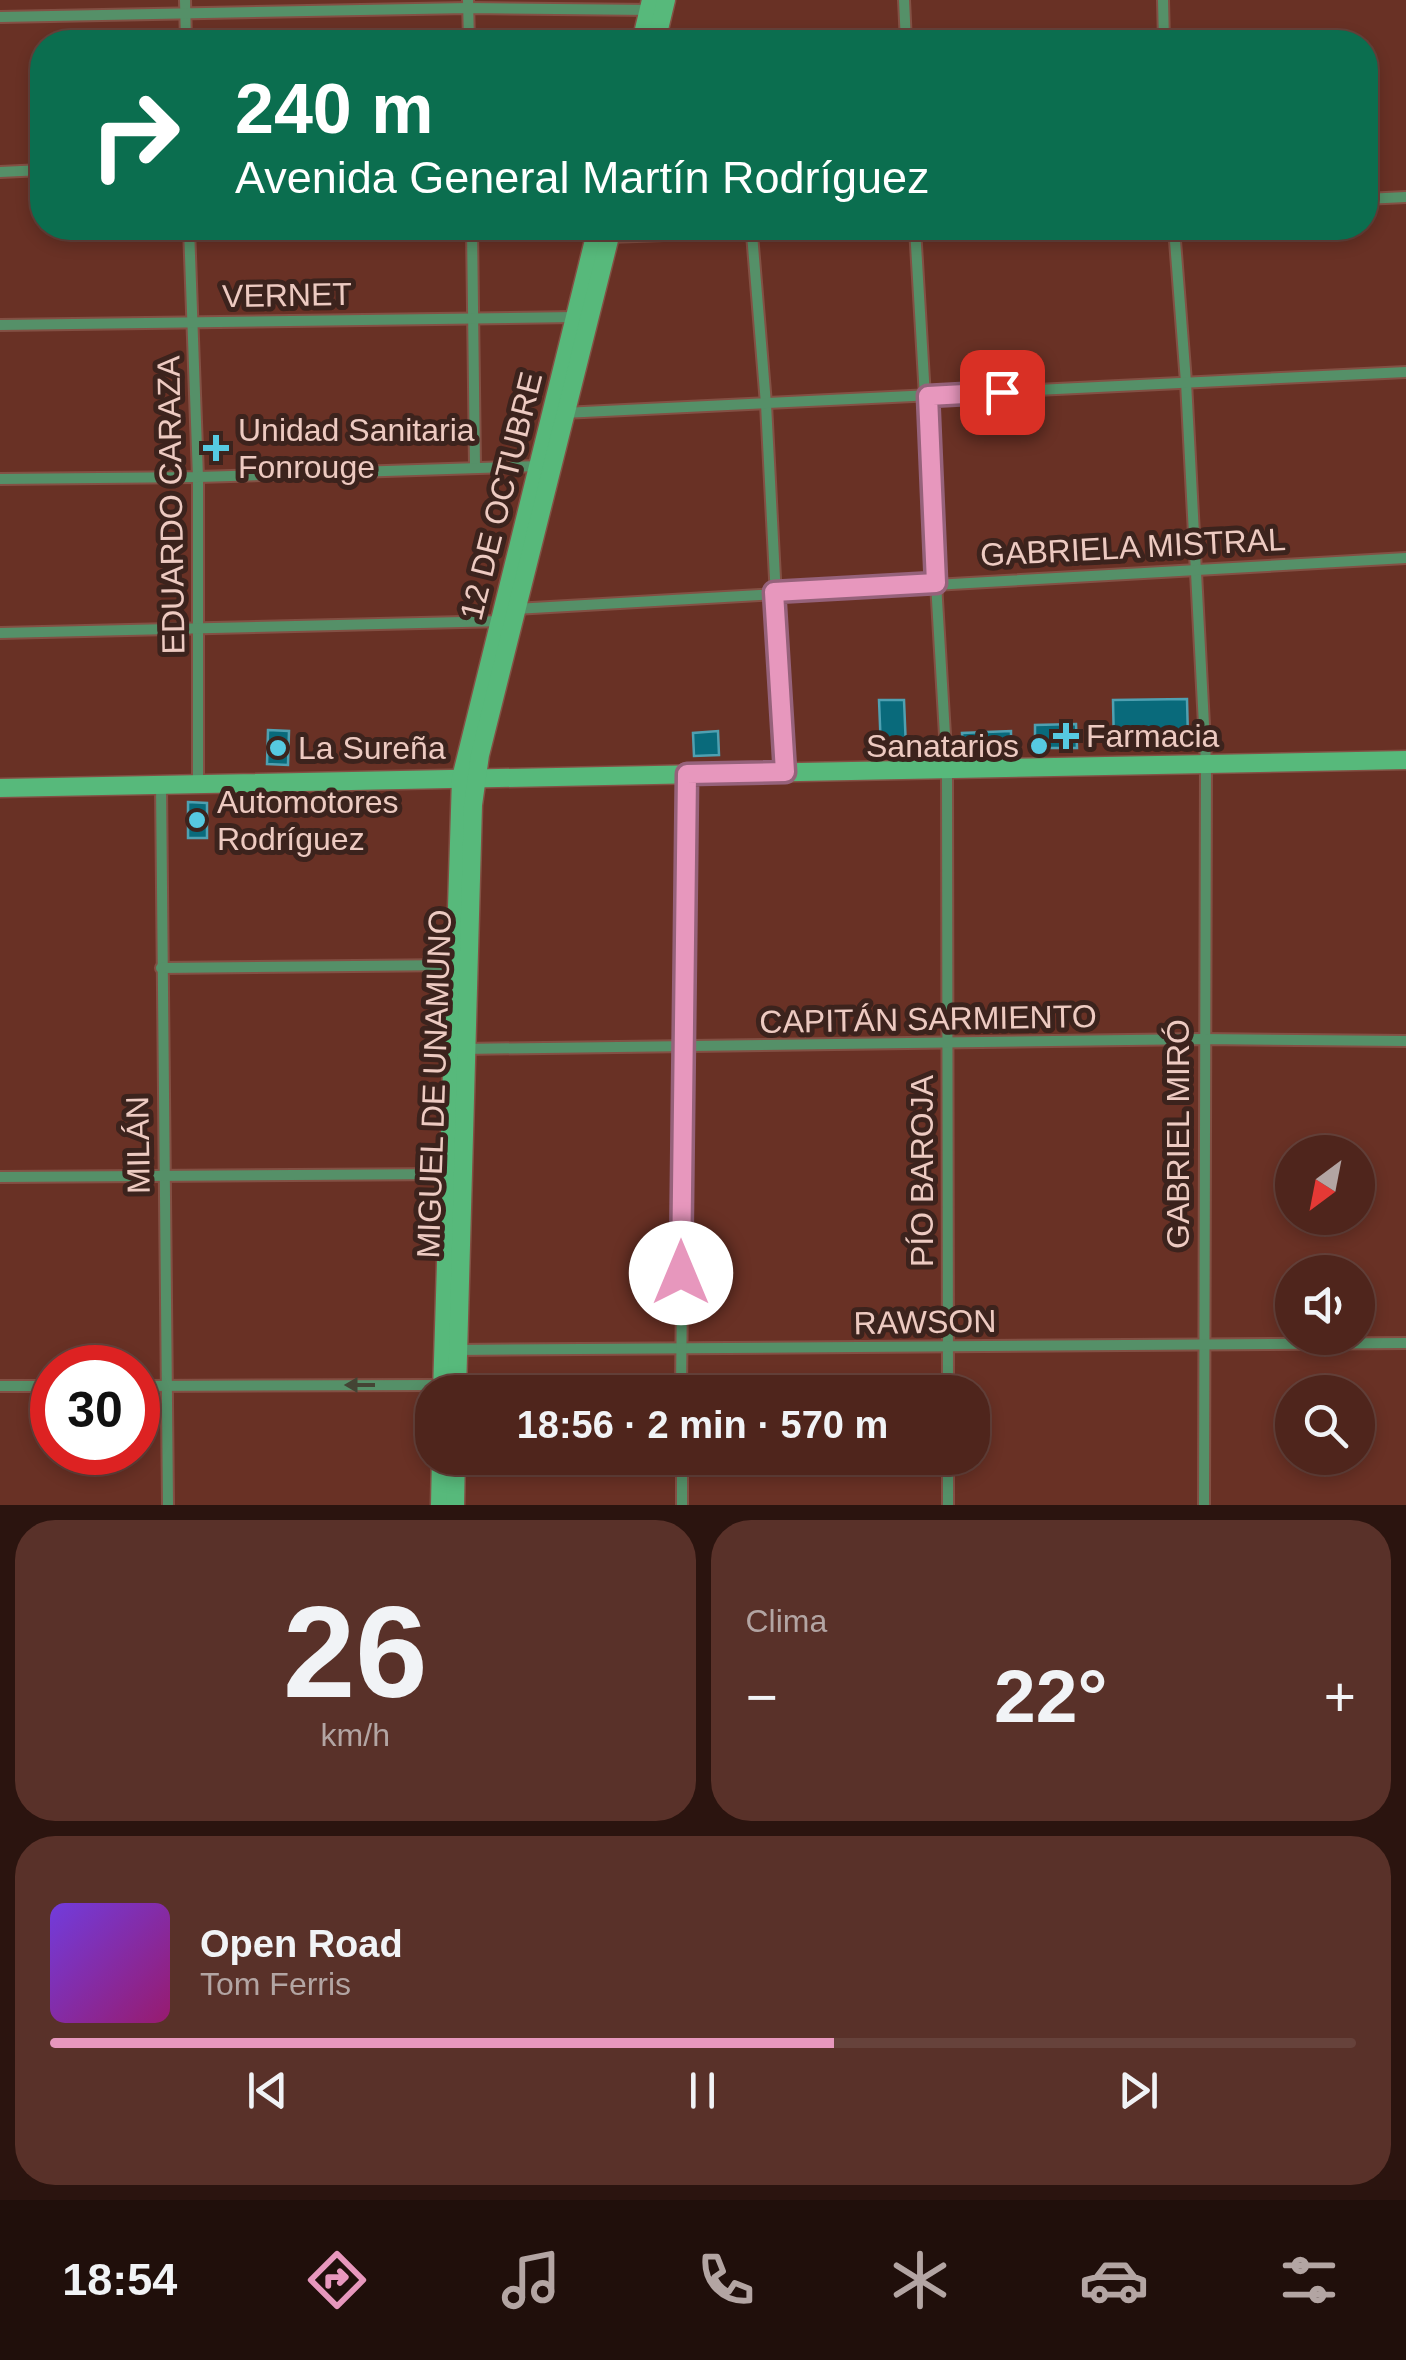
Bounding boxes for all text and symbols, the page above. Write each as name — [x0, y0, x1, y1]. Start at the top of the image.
icon: right — [70, 70, 200, 200]
text: 240 m — [235, 70, 433, 148]
text: Avenida General Martín Rodríguez — [235, 152, 930, 203]
street label: VERNET — [222, 276, 352, 314]
pin — [960, 350, 1045, 435]
street label: EDUARDO CARAZA — [150, 355, 192, 655]
icon: arrive — [975, 365, 1030, 420]
street label: 12 DE OCTUBRE — [453, 368, 549, 624]
place label: Unidad Sanitaria Fonrouge — [238, 412, 475, 485]
marker: Unidad Sanitaria Fonrouge — [203, 435, 229, 461]
street label: GABRIELA MISTRAL — [979, 521, 1287, 573]
place label: Farmacia — [1086, 718, 1220, 754]
marker: Farmacia — [1055, 725, 1077, 747]
place label: Sanatarios — [866, 728, 1019, 764]
place label: La Sureña — [298, 730, 446, 766]
marker: Sanatarios — [1028, 735, 1050, 757]
marker: La Sureña — [267, 737, 289, 759]
place label: Automotores Rodríguez — [217, 784, 398, 857]
marker: Automotores Rodríguez — [186, 809, 208, 831]
street label: MIGUEL DE UNAMUNO — [410, 909, 458, 1259]
street label: CAPITÁN SARMIENTO — [759, 998, 1097, 1040]
street label: GABRIEL MIRÓ — [1160, 1019, 1196, 1249]
street label: PÍO BAROJA — [904, 1074, 940, 1267]
street label: MILÁN — [119, 1096, 157, 1194]
north arrow — [1275, 1135, 1375, 1235]
map controls — [1275, 1135, 1375, 1475]
position arrow — [629, 1221, 733, 1325]
button: sound — [1275, 1255, 1375, 1355]
street label: RAWSON — [853, 1303, 997, 1341]
speed limit sign: 30 — [30, 1345, 160, 1475]
button: search — [1275, 1375, 1375, 1475]
one-way arrow — [344, 1377, 376, 1393]
text: 18:56 · 2 min · 570 m — [517, 1404, 888, 1446]
text: 26 — [283, 1579, 428, 1725]
text: Clima — [746, 1603, 827, 1639]
text: 22° — [994, 1654, 1107, 1738]
text: − — [746, 1666, 778, 1728]
text: + — [1324, 1666, 1356, 1728]
text: km/h — [321, 1717, 390, 1753]
text: Open Road — [200, 1923, 403, 1965]
text: Tom Ferris — [200, 1966, 351, 2002]
icon: previous — [240, 2063, 295, 2118]
icon: pause — [675, 2063, 730, 2118]
icon: next — [1111, 2063, 1166, 2118]
icon: directions — [302, 2245, 372, 2315]
icon: music — [496, 2245, 566, 2315]
icon: phone — [691, 2245, 761, 2315]
icon: climate — [885, 2245, 955, 2315]
icon: car — [1079, 2245, 1149, 2315]
icon: filters — [1274, 2245, 1344, 2315]
text: 18:54 — [62, 2254, 177, 2305]

